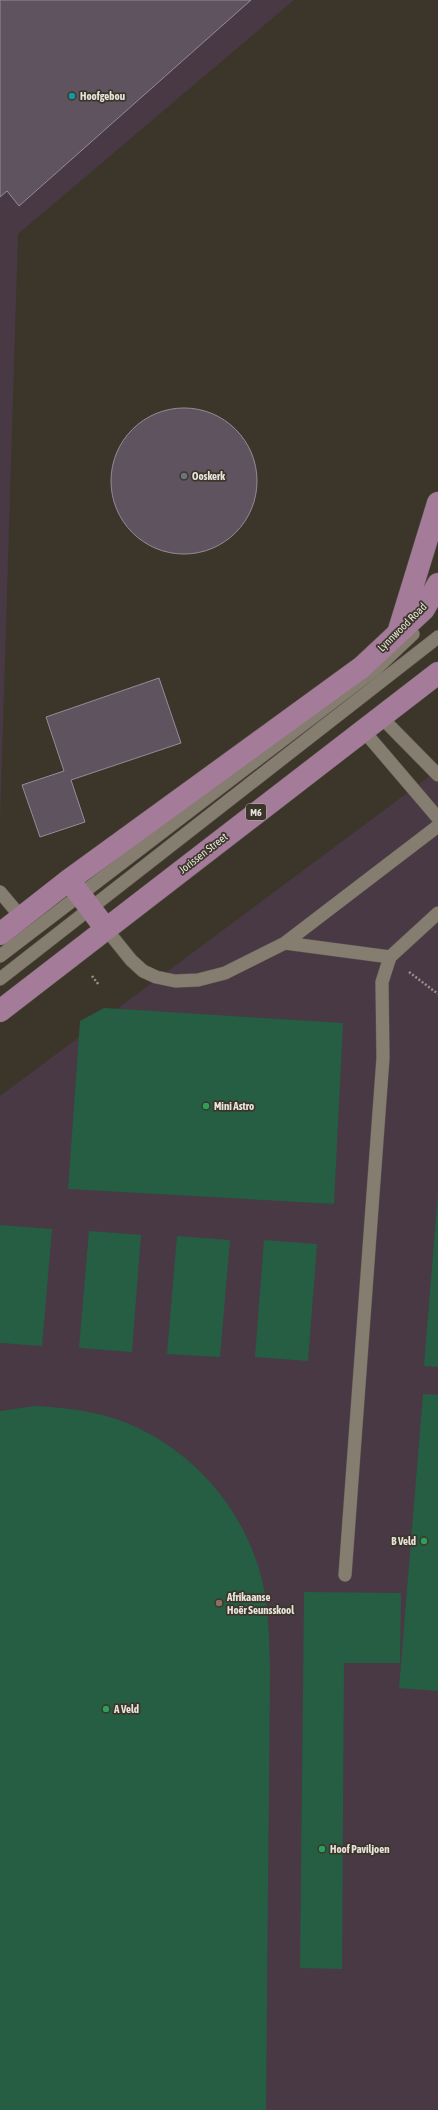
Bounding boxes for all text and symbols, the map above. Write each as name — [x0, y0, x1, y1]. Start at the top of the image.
place label: Hoofgebou — [80, 90, 125, 102]
marker: Hoofgebou — [67, 91, 77, 101]
place label: Ooskerk — [192, 470, 225, 482]
marker: Ooskerk — [179, 471, 189, 481]
street label: Lynnwood Road — [375, 600, 429, 654]
road number: M6 — [246, 804, 266, 820]
street label: Jorissen Street — [176, 830, 230, 876]
place label: Mini Astro — [214, 1100, 254, 1112]
marker: Mini Astro — [201, 1101, 211, 1111]
place label: B Veld — [391, 1535, 416, 1547]
marker: B Veld — [419, 1536, 429, 1546]
place label: Afrikaanse Hoër Seunsskool — [226, 1591, 295, 1616]
marker: Afrikaanse Hoër Seunsskool — [214, 1598, 224, 1608]
place label: A Veld — [113, 1703, 139, 1715]
marker: A Veld — [101, 1704, 111, 1714]
place label: Hoof Paviljoen — [330, 1843, 390, 1855]
marker: Hoof Paviljoen — [317, 1844, 327, 1854]

